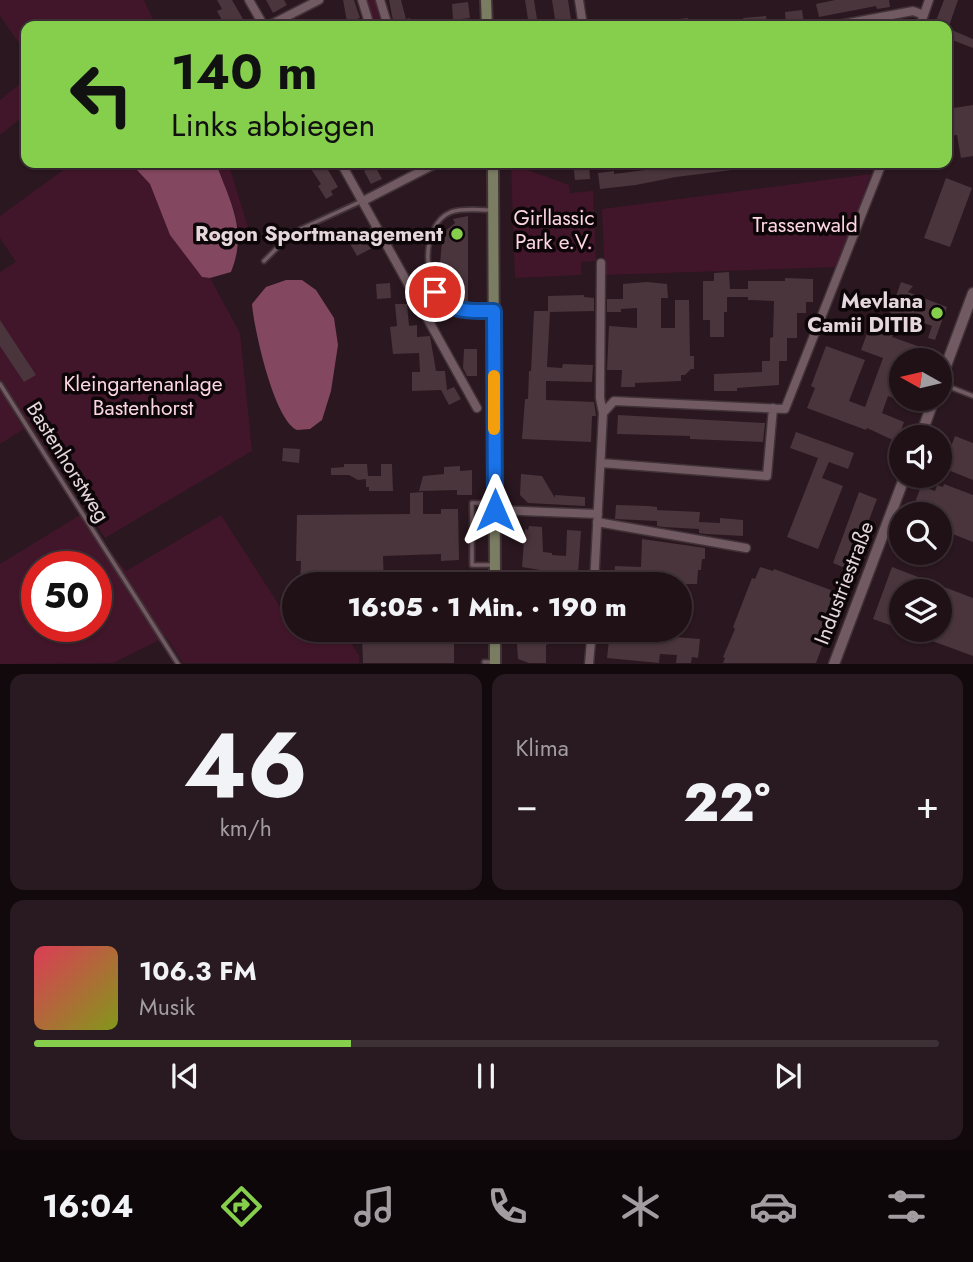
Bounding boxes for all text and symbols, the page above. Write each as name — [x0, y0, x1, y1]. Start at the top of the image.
text: 140 m — [171, 37, 317, 107]
icon: left — [56, 49, 147, 140]
text: Links abbiegen — [171, 102, 375, 148]
park label: Girllassic Park e.V. — [513, 203, 595, 257]
park label: Trassenwald — [752, 210, 858, 240]
place label: Rogon Sportmanagement — [195, 219, 443, 249]
marker: Rogon Sportmanagement — [449, 226, 465, 242]
pin — [405, 262, 465, 322]
icon: arrive — [416, 273, 454, 311]
place label: Mevlana Camii DITIB — [807, 286, 923, 340]
marker: Mevlana Camii DITIB — [929, 305, 945, 321]
north arrow — [889, 348, 952, 411]
map controls — [889, 348, 952, 642]
park label: Kleingartenanlage Bastenhorst — [64, 369, 223, 423]
street label: Bastenhorstweg — [19, 396, 117, 528]
button: sound — [889, 425, 952, 488]
position arrow — [458, 473, 532, 547]
button: search — [889, 502, 952, 565]
street label: Industriestraße — [807, 517, 881, 649]
speed limit sign: 50 — [21, 551, 112, 642]
button: layers — [889, 579, 952, 642]
text: 16:05 · 1 Min. · 190 m — [347, 588, 627, 626]
text: 46 — [184, 700, 308, 831]
text: Klima — [516, 731, 569, 765]
text: 22° — [683, 765, 770, 841]
text: − — [516, 777, 538, 832]
text: + — [916, 777, 939, 832]
text: km/h — [220, 811, 272, 845]
text: 106.3 FM — [139, 952, 257, 990]
text: Musik — [139, 990, 195, 1024]
icon: previous — [166, 1057, 204, 1095]
icon: pause — [467, 1057, 505, 1095]
icon: next — [769, 1057, 807, 1095]
icon: directions — [217, 1182, 266, 1231]
icon: music — [350, 1182, 399, 1231]
icon: phone — [483, 1182, 532, 1231]
icon: climate — [616, 1182, 665, 1231]
icon: car — [749, 1182, 798, 1231]
icon: filters — [882, 1182, 931, 1231]
text: 16:04 — [42, 1183, 133, 1229]

